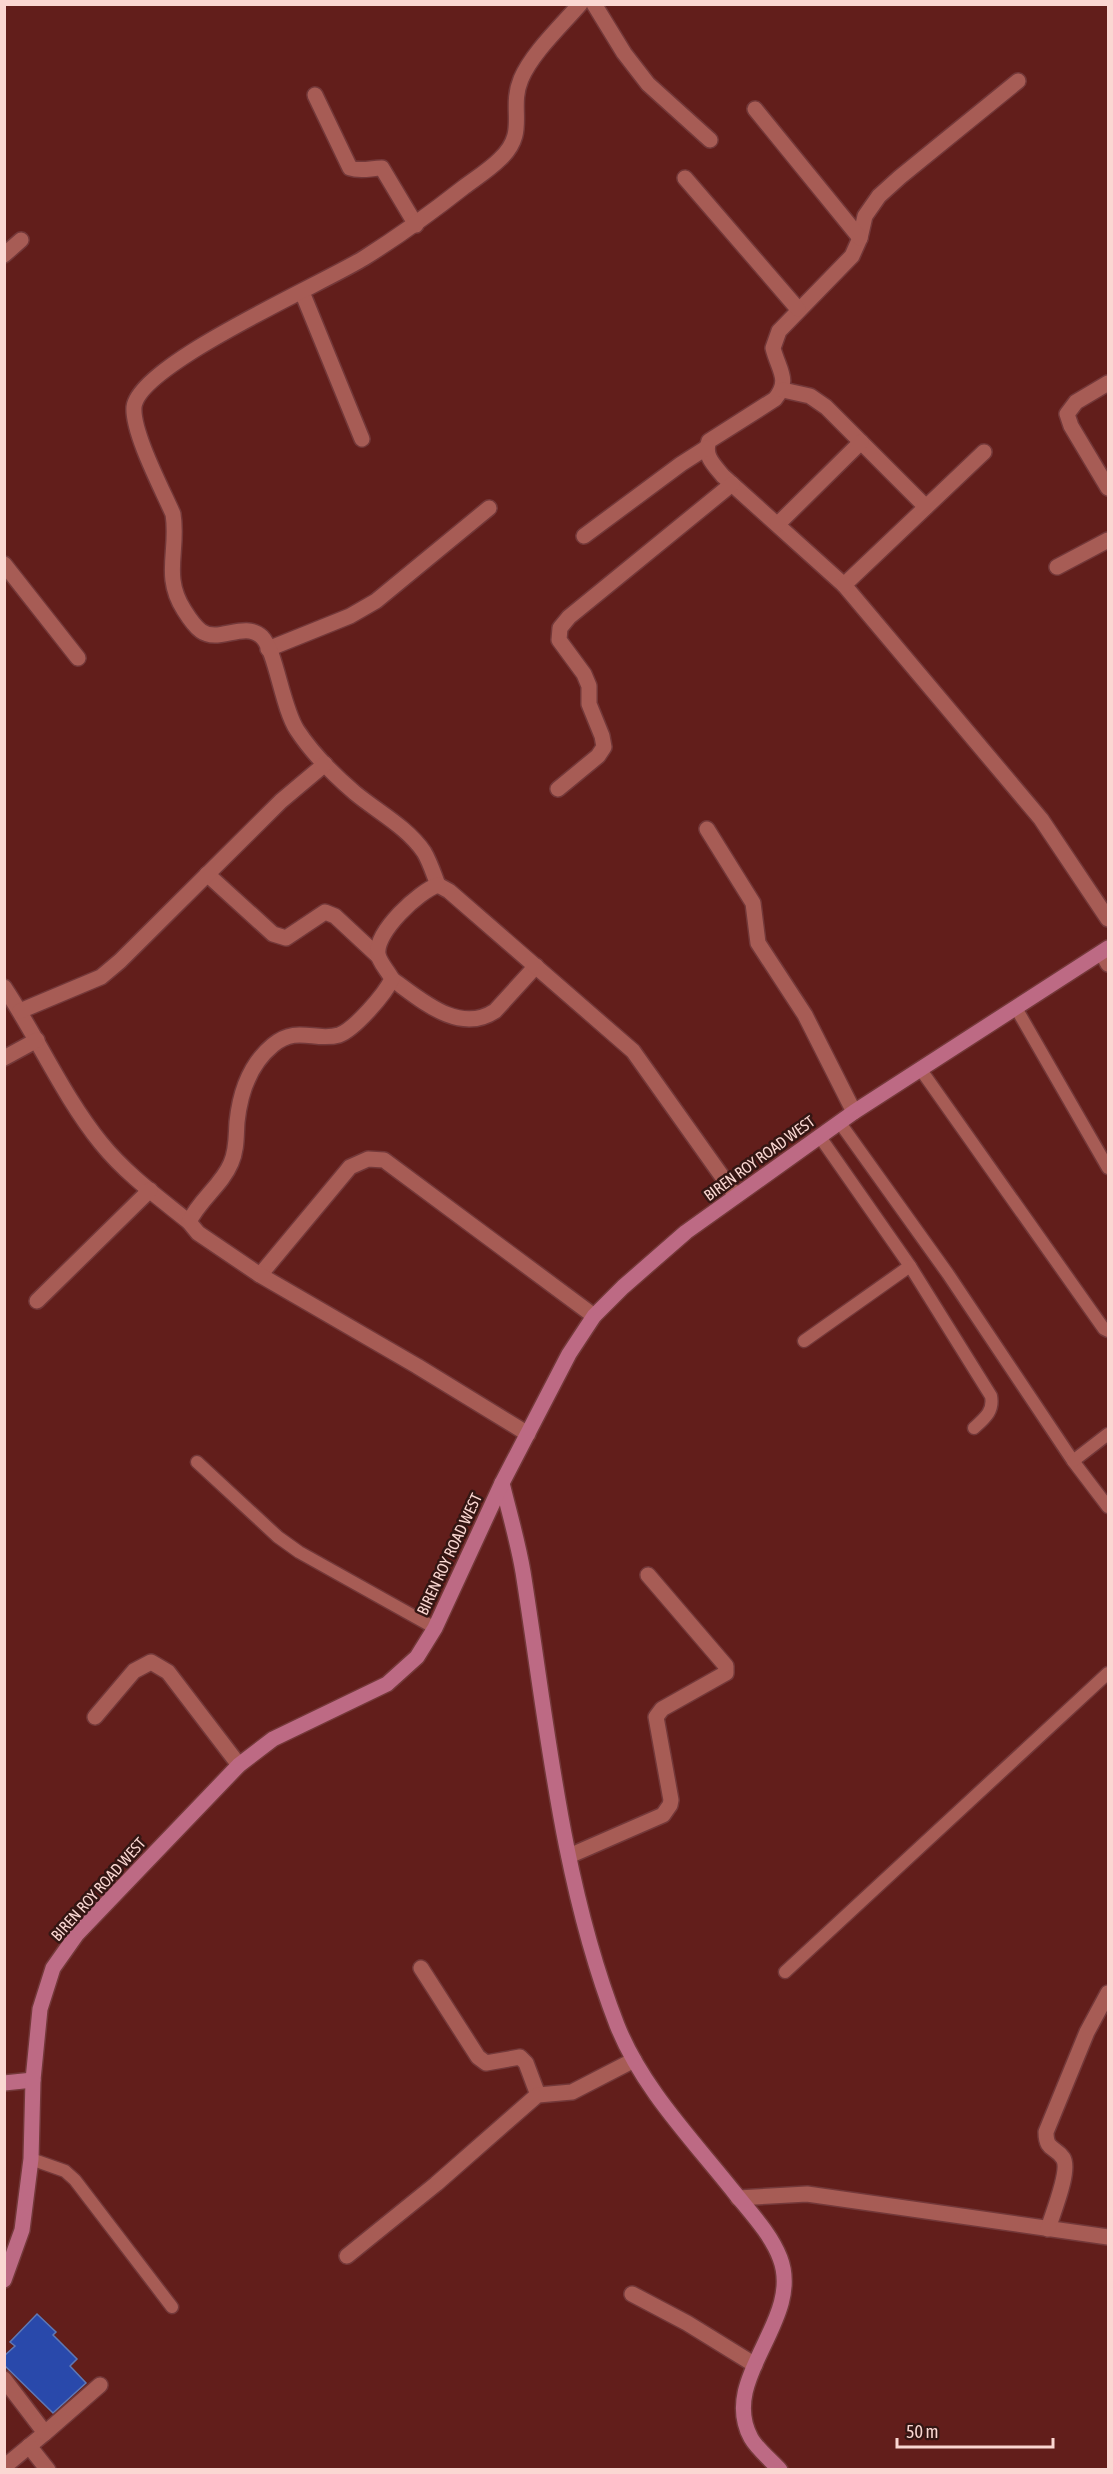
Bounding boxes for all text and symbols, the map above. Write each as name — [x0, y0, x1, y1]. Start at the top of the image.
street label: BIREN ROY ROAD WEST — [700, 1112, 818, 1204]
street label: BIREN ROY ROAD WEST — [413, 1490, 485, 1618]
street label: BIREN ROY ROAD WEST — [47, 1834, 149, 1944]
scale bar — [897, 2411, 1053, 2449]
text: 50 m — [906, 2421, 938, 2442]

